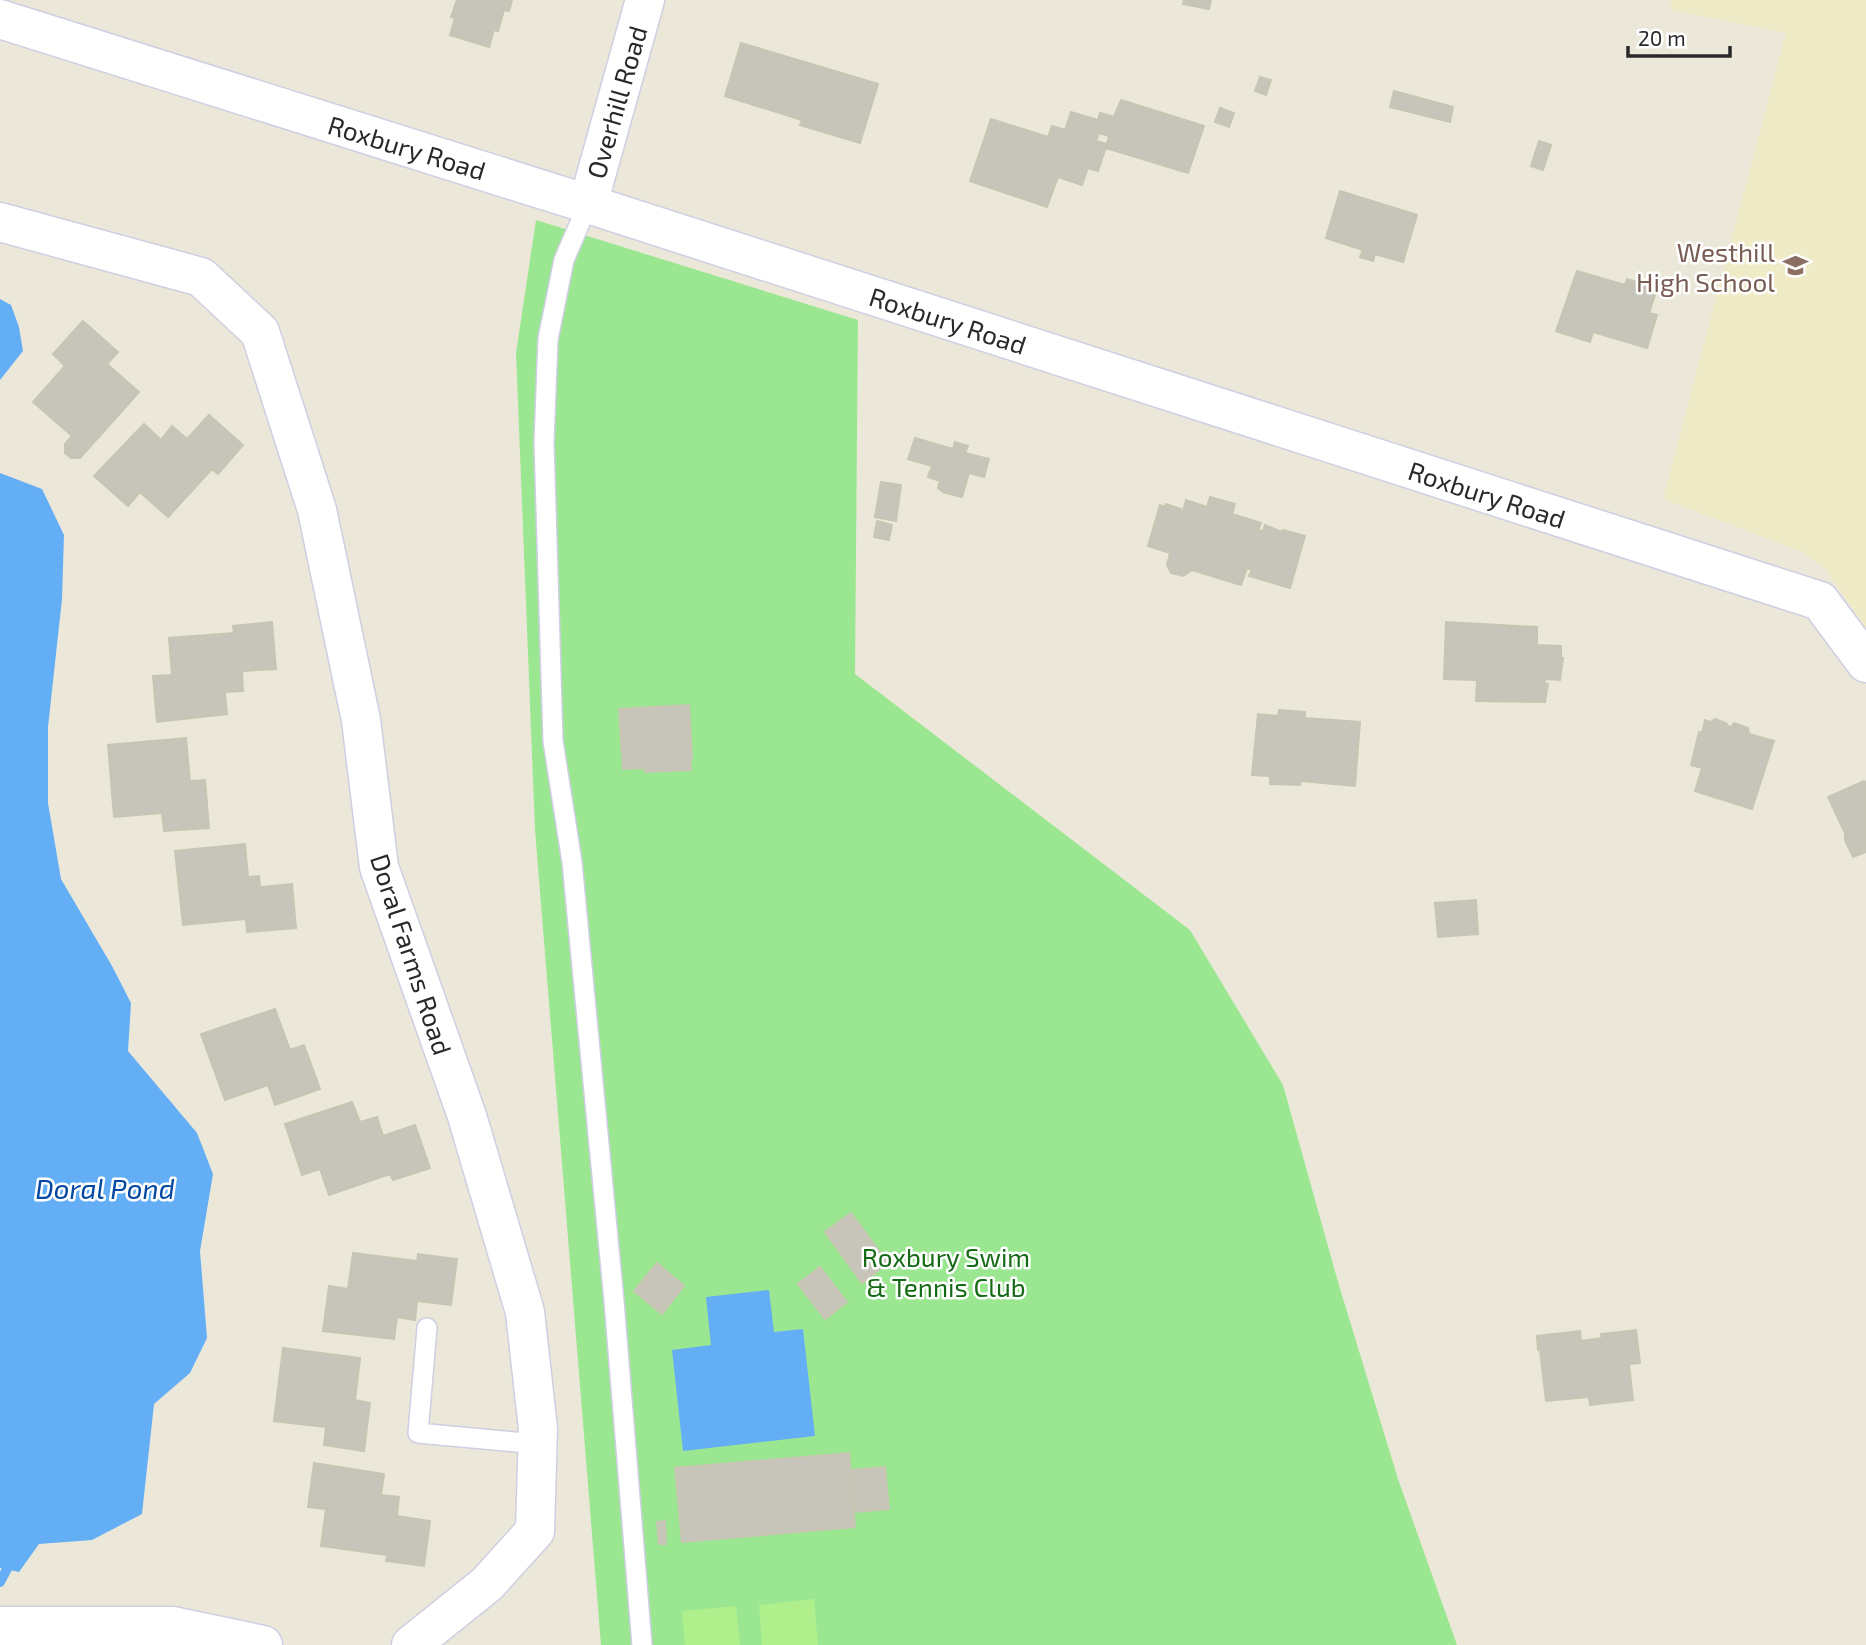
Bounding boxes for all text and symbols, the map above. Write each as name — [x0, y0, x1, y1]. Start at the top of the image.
scale bar — [1628, 14, 1730, 58]
street label: Overhill Road — [579, 22, 653, 182]
text: 20 m — [1638, 25, 1686, 50]
street label: Roxbury Road — [324, 108, 490, 186]
place label: Westhill High School — [1636, 236, 1775, 297]
school or university icon: Westhill High School — [1781, 252, 1809, 280]
street label: Roxbury Road — [866, 280, 1030, 360]
street label: Roxbury Road — [1405, 454, 1569, 534]
street label: Doral Farms Road — [365, 850, 459, 1058]
water label: Doral Pond — [35, 1171, 175, 1205]
park label: Roxbury Swim & Tennis Club — [862, 1241, 1030, 1302]

